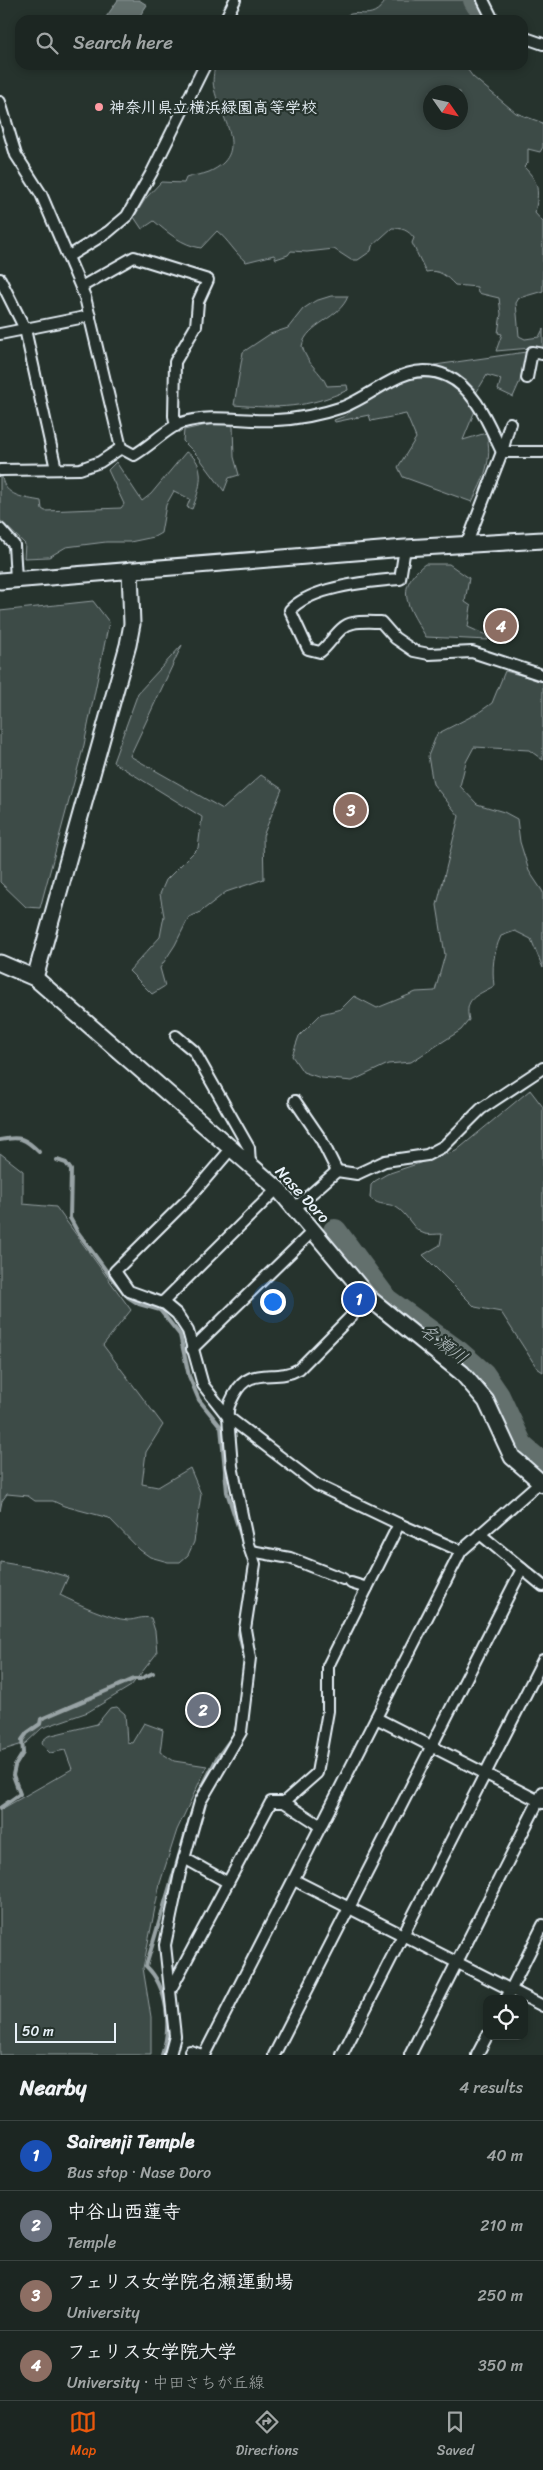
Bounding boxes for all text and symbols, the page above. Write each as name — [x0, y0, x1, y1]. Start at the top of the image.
search box — [15, 15, 528, 70]
text: Search here — [73, 26, 173, 59]
icon: search — [33, 29, 61, 57]
north arrow — [423, 85, 468, 130]
place label: 神奈川県立横浜緑園高等学校 — [109, 93, 317, 122]
marker: 神奈川県立横浜緑園高等学校 — [93, 101, 105, 113]
pin: 4 — [485, 607, 517, 645]
pin: 3 — [335, 791, 367, 829]
street label: Nase Doro — [268, 1158, 337, 1230]
pin: 1 — [343, 1280, 375, 1318]
your location — [260, 1289, 286, 1315]
water label: 名瀬川 — [413, 1315, 475, 1373]
pin: 2 — [187, 1691, 219, 1729]
map controls — [483, 1995, 528, 2040]
button: locate — [483, 1995, 528, 2040]
text: 50 m — [22, 2019, 54, 2044]
scale bar — [15, 2020, 116, 2043]
text: Nearby — [20, 2069, 86, 2107]
text: 4 results — [459, 2073, 523, 2102]
text: Sairenji Temple — [67, 2125, 194, 2158]
text: 1 — [33, 2141, 39, 2170]
text: 40 m — [486, 2141, 523, 2170]
text: Bus stop · Nase Doro — [67, 2158, 211, 2187]
text: 中谷山西蓮寺 — [67, 2195, 181, 2228]
text: 2 — [31, 2211, 41, 2240]
text: 210 m — [480, 2211, 523, 2240]
text: Temple — [67, 2228, 116, 2257]
text: フェリス女学院名瀬運動場 — [67, 2265, 293, 2298]
text: 3 — [32, 2281, 40, 2310]
text: 250 m — [477, 2281, 523, 2310]
text: University — [67, 2298, 140, 2327]
text: フェリス女学院大学 — [67, 2335, 236, 2368]
text: 4 — [31, 2351, 41, 2380]
text: 350 m — [478, 2351, 523, 2380]
text: University · 中田さちが丘線 — [67, 2368, 264, 2397]
tab: Map — [69, 2408, 97, 2463]
tab: Directions — [236, 2408, 298, 2463]
tab: Saved — [437, 2408, 474, 2463]

